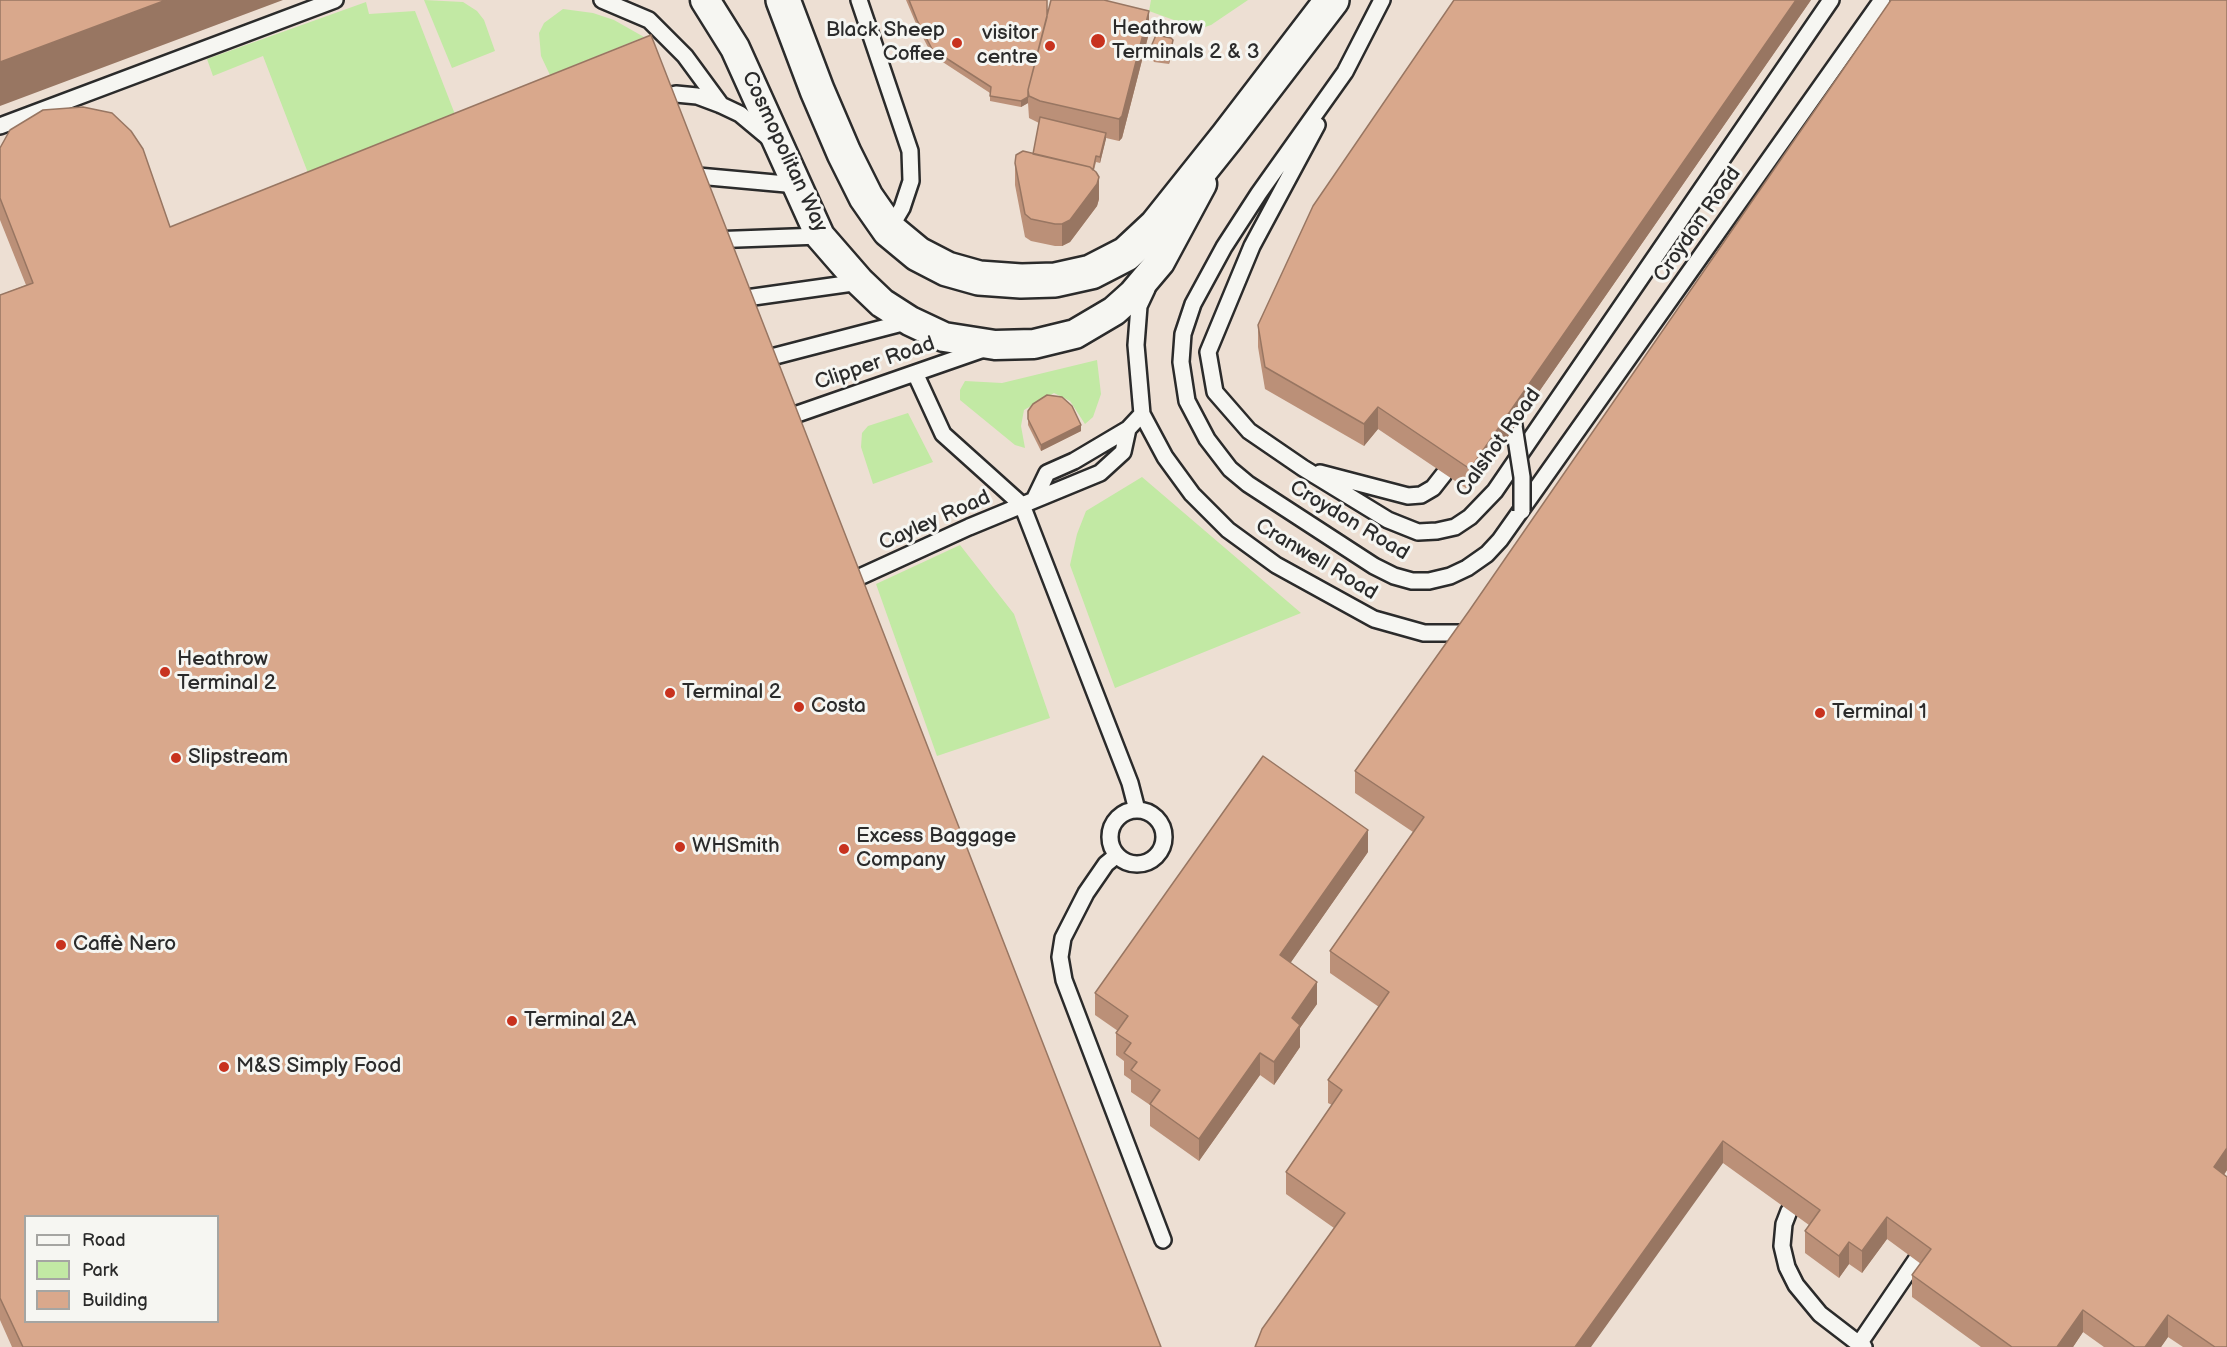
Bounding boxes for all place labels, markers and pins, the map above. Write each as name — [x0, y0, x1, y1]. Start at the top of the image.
place label: Heathrow Terminals 2 & 3 — [1112, 16, 1260, 66]
place label: Black Sheep Coffee — [826, 18, 945, 68]
place label: visitor centre — [976, 21, 1038, 71]
marker: Heathrow Terminals 2 & 3 — [1089, 32, 1107, 50]
marker: Black Sheep Coffee — [950, 36, 964, 50]
marker: visitor centre — [1043, 39, 1057, 53]
place label: Heathrow Terminal 2 — [177, 647, 276, 697]
marker: Heathrow Terminal 2 — [158, 665, 172, 679]
place label: Terminal 2 — [682, 680, 781, 706]
marker: Terminal 2 — [663, 686, 677, 700]
place label: Costa — [811, 694, 866, 720]
marker: Costa — [792, 700, 806, 714]
place label: Terminal 1 — [1832, 700, 1927, 726]
marker: Terminal 1 — [1813, 706, 1827, 720]
place label: Slipstream — [188, 745, 288, 771]
marker: Slipstream — [169, 751, 183, 765]
place label: Excess Baggage Company — [856, 824, 1016, 874]
place label: WHSmith — [692, 834, 780, 860]
marker: WHSmith — [673, 840, 687, 854]
marker: Excess Baggage Company — [837, 842, 851, 856]
place label: Caffè Nero — [73, 932, 176, 958]
marker: Caffè Nero — [54, 938, 68, 952]
place label: Terminal 2A — [524, 1008, 636, 1034]
marker: Terminal 2A — [505, 1014, 519, 1028]
place label: M&S Simply Food — [236, 1054, 401, 1080]
marker: M&S Simply Food — [217, 1060, 231, 1074]

